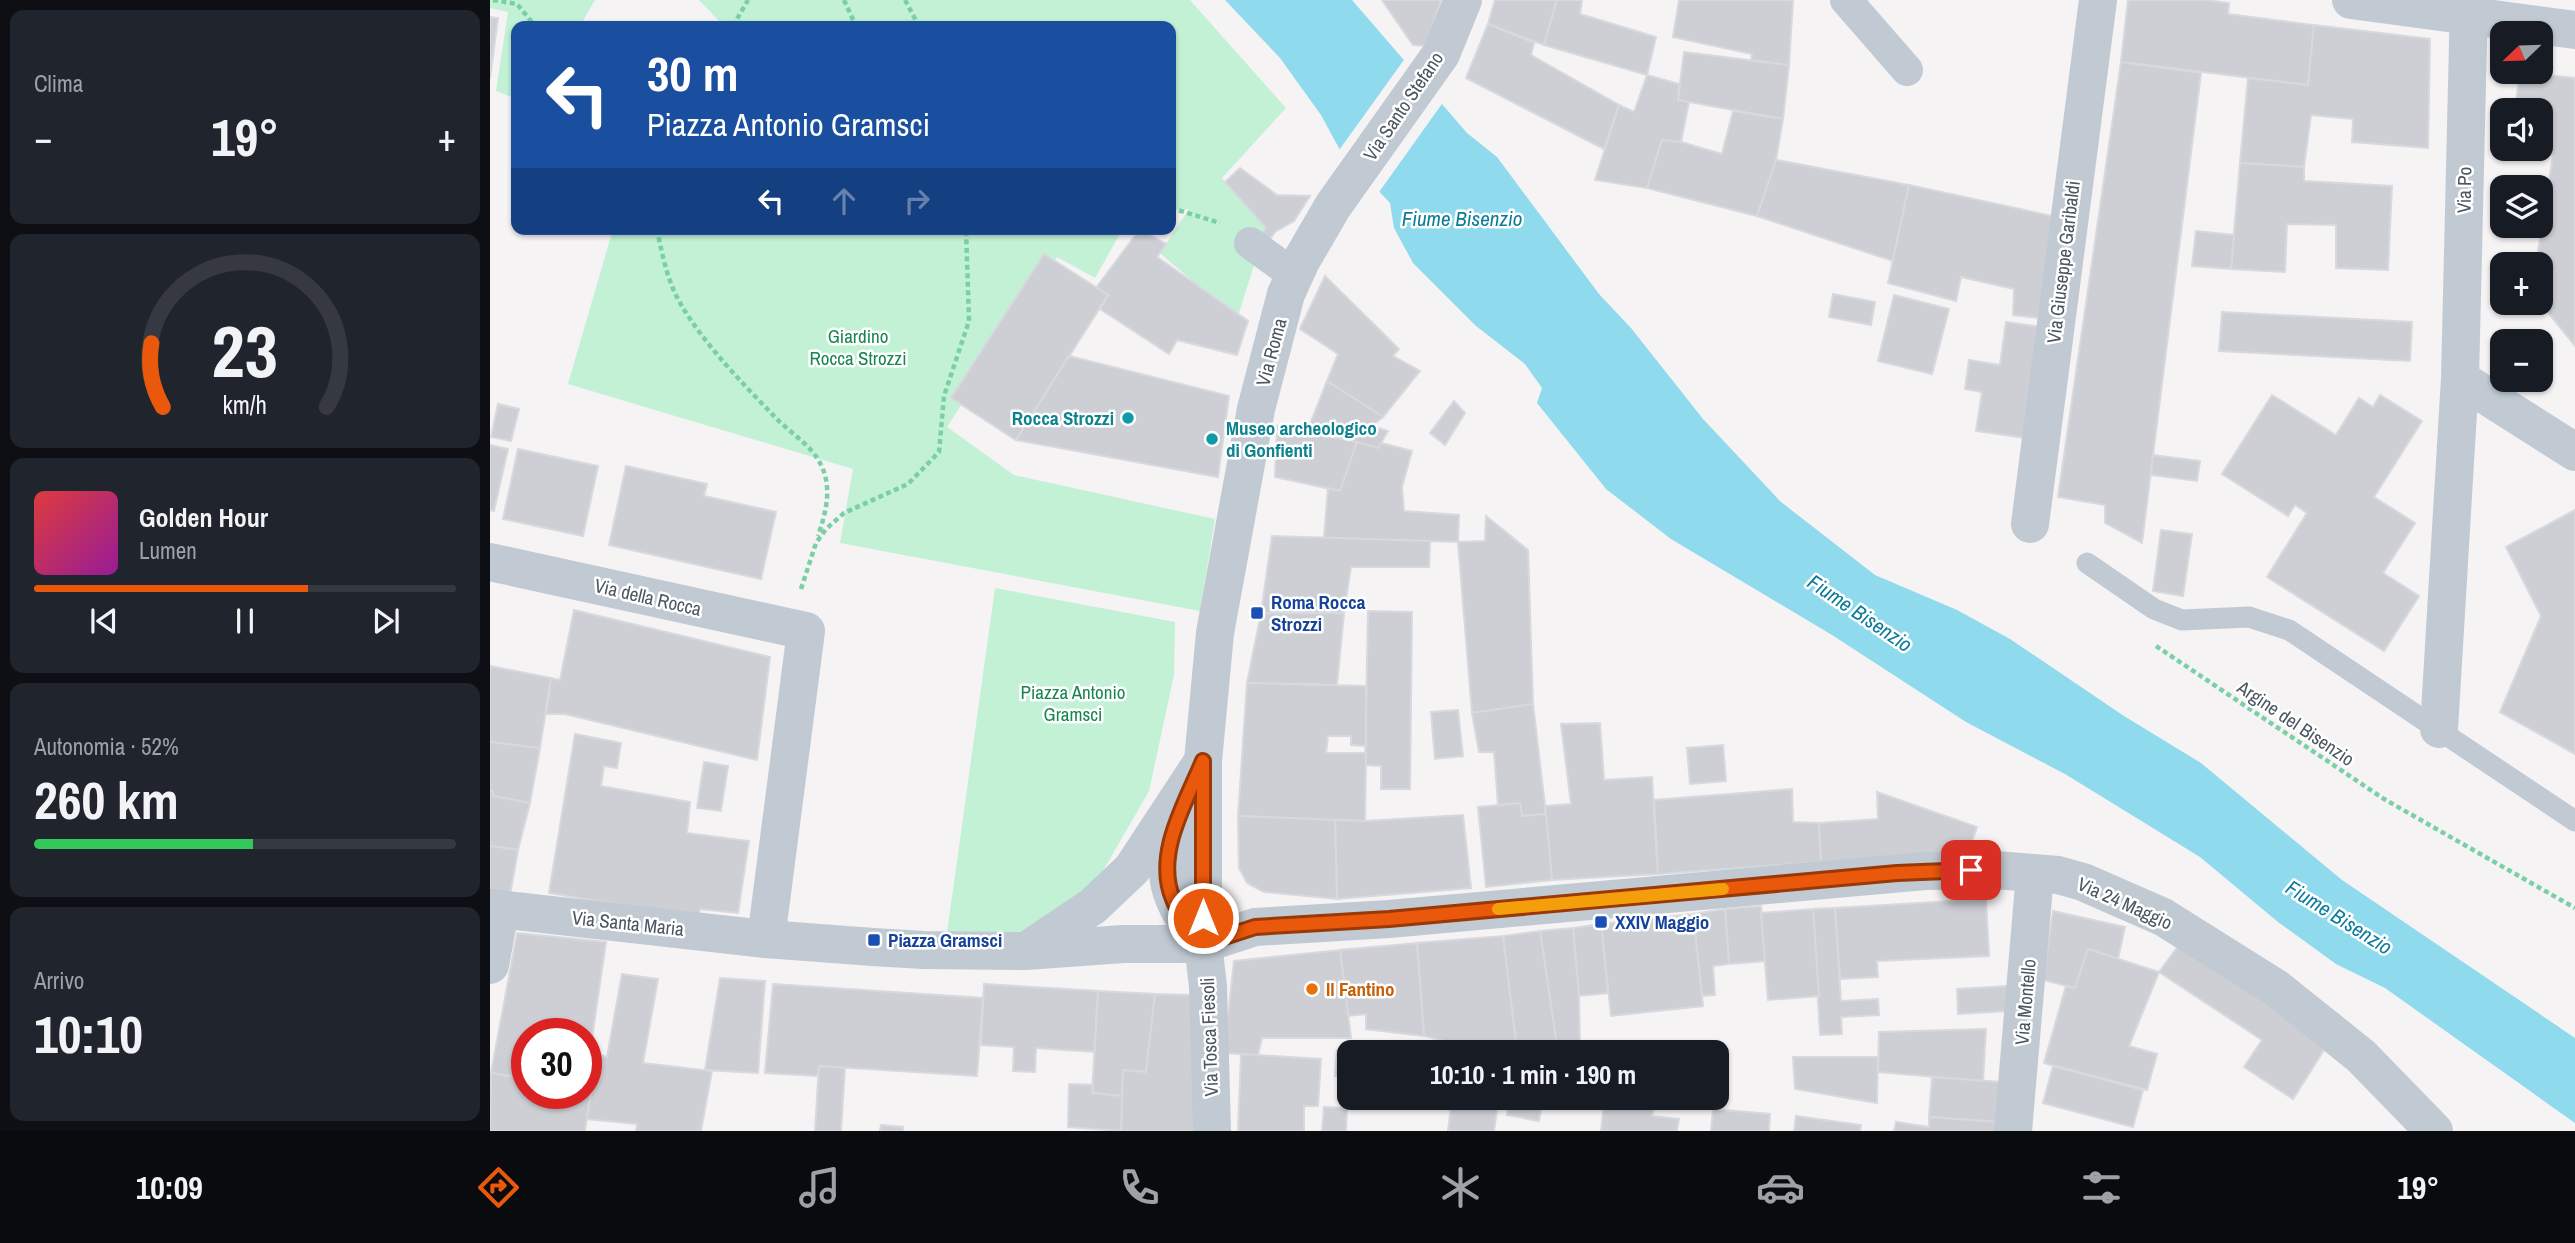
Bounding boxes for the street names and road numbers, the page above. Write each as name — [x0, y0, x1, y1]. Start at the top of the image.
street label: Via Santo Stefano — [1357, 46, 1449, 166]
street label: Via Po — [2451, 167, 2477, 213]
street label: Via Giuseppe Garibaldi — [2040, 179, 2086, 345]
street label: Via Roma — [1250, 315, 1293, 389]
street label: Via della Rocca — [592, 572, 704, 622]
street label: Argine del Bisenzio — [2232, 674, 2360, 772]
street label: Via 24 Maggio — [2074, 871, 2176, 935]
street label: Via Santa Maria — [571, 904, 686, 942]
street label: Via Montello — [2008, 958, 2042, 1046]
street label: Via Tosca Fiesoli — [1194, 977, 1224, 1097]

